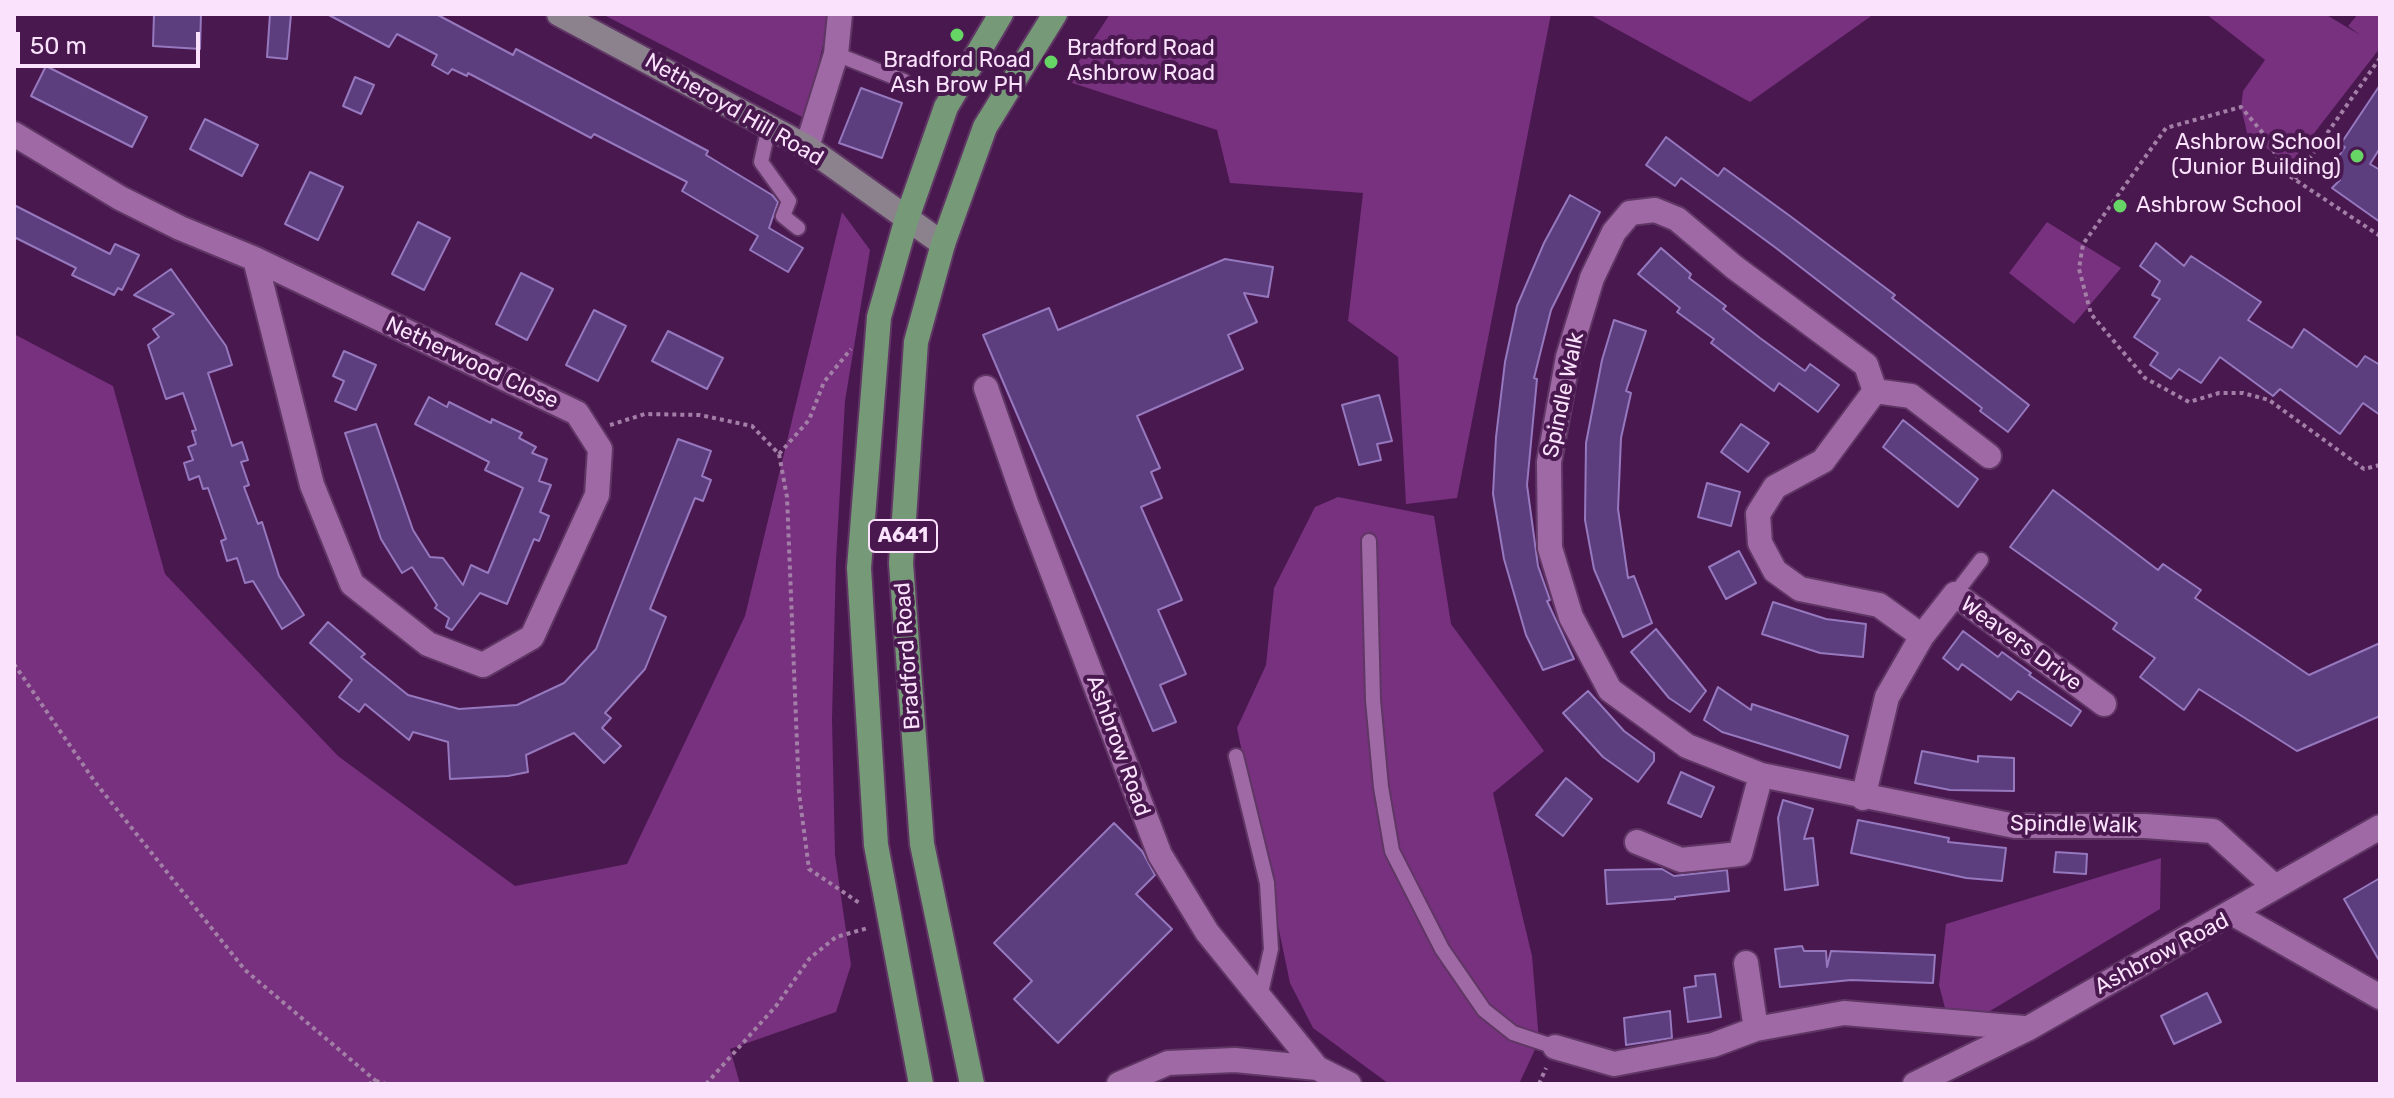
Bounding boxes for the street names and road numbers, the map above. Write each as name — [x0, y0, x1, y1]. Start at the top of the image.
street label: Netheroyd Hill Road — [640, 48, 828, 172]
street label: Netherwood Close — [381, 311, 563, 415]
street label: Spindle Walk — [1538, 330, 1590, 460]
road number: A641 — [869, 520, 937, 552]
street label: Bradford Road — [890, 581, 926, 731]
street label: Weavers Drive — [1955, 591, 2087, 697]
street label: Ashbrow Road — [1080, 672, 1156, 820]
street label: Spindle Walk — [2010, 811, 2138, 839]
street label: Ashbrow Road — [2090, 908, 2234, 1000]

